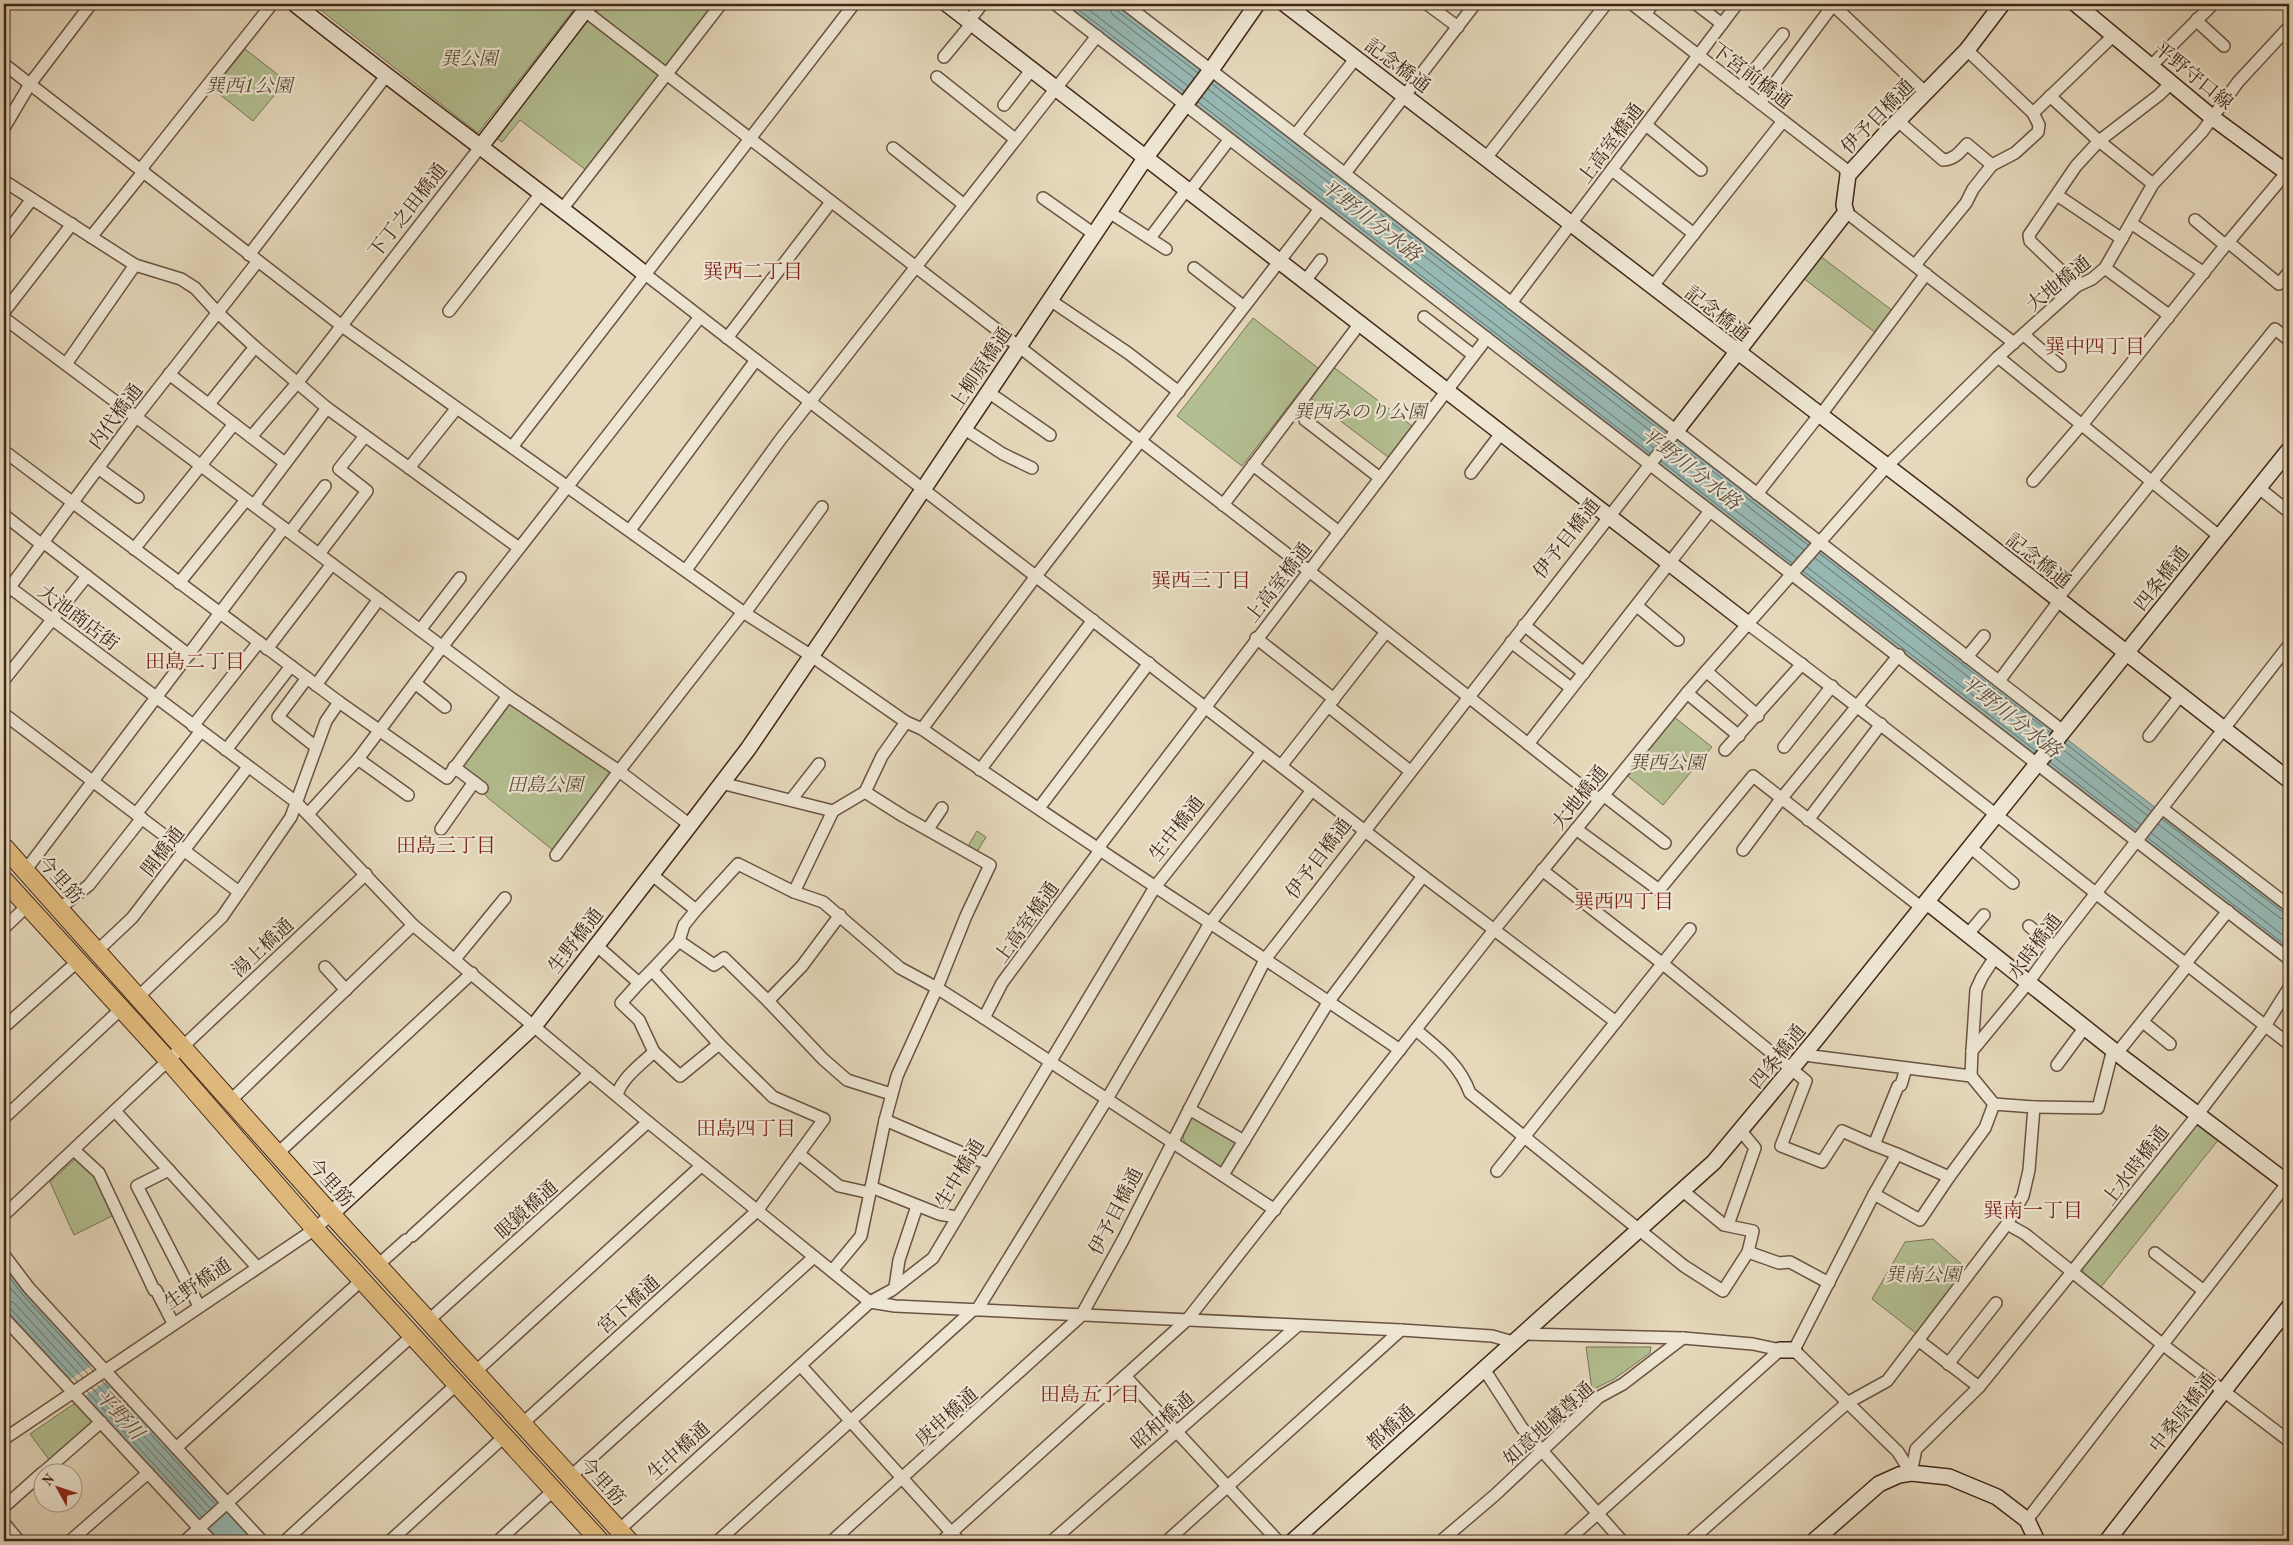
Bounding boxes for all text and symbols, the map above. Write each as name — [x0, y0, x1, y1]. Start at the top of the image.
street label: 記念橋通 — [1360, 35, 1434, 97]
street label: 平野守口線 — [2150, 38, 2237, 114]
street label: 下宮前橋通 — [1707, 39, 1795, 113]
park label: 巽公園 — [440, 49, 500, 70]
park label: 巽西1公園 — [205, 76, 296, 97]
street label: 伊予目橋通 — [1838, 76, 1919, 159]
street label: 上高室橋通 — [1574, 100, 1648, 188]
street label: 下丁之田橋通 — [365, 160, 452, 262]
water label: 平野川分水路 — [1316, 175, 1426, 268]
street label: 大地橋通 — [2022, 251, 2095, 316]
district label: 巽西二丁目 — [703, 261, 803, 283]
street label: 記念橋通 — [1681, 283, 1753, 346]
street label: 上柳原橋通 — [946, 324, 1017, 414]
district label: 巽中四丁目 — [2045, 336, 2145, 358]
street label: 内代橋通 — [84, 380, 147, 454]
park label: 巽西みのり公園 — [1293, 402, 1429, 423]
water label: 平野川分水路 — [1636, 423, 1746, 516]
street label: 伊予目橋通 — [1530, 495, 1605, 583]
street label: 記念橋通 — [2002, 530, 2074, 593]
street label: 上高室橋通 — [1242, 539, 1317, 627]
street label: 四条橋通 — [2131, 543, 2194, 615]
district label: 巽西三丁目 — [1151, 570, 1251, 592]
street label: 大池商店街 — [34, 580, 123, 655]
district label: 田島二丁目 — [145, 651, 245, 673]
water label: 平野川分水路 — [1956, 671, 2066, 764]
park label: 巽西公園 — [1629, 753, 1708, 774]
street label: 大地橋通 — [1547, 761, 1612, 834]
park label: 田島公園 — [507, 775, 586, 796]
street label: 生中橋通 — [1145, 792, 1209, 865]
street label: 伊予目橋通 — [1282, 815, 1356, 903]
street label: 開橋通 — [137, 823, 189, 881]
district label: 田島三丁目 — [396, 835, 496, 857]
street label: 今里筋 — [33, 851, 88, 908]
street label: 上高室橋通 — [991, 878, 1064, 967]
district label: 巽西四丁目 — [1574, 891, 1674, 913]
street label: 生野橋通 — [544, 904, 608, 977]
street label: 水時橋通 — [2004, 910, 2066, 984]
street label: 湯上橋通 — [228, 914, 298, 982]
street label: 四条橋通 — [1746, 1021, 1810, 1093]
district label: 田島四丁目 — [696, 1118, 796, 1140]
street label: 上水時橋通 — [2099, 1122, 2174, 1210]
street label: 生中橋通 — [931, 1135, 989, 1212]
street label: 今里筋 — [303, 1154, 358, 1211]
street label: 伊予目橋通 — [1085, 1165, 1147, 1259]
street label: 眼鏡橋通 — [492, 1177, 562, 1243]
district label: 巽南一丁目 — [1983, 1200, 2083, 1222]
street label: 生野橋通 — [160, 1253, 235, 1314]
park label: 巽南公園 — [1885, 1265, 1964, 1286]
street label: 宮下橋通 — [594, 1272, 664, 1338]
street label: 中桑原橋通 — [2146, 1369, 2221, 1457]
street label: 如意地蔵尊通 — [1500, 1378, 1598, 1470]
street label: 庚申橋通 — [912, 1384, 982, 1450]
district label: 田島五丁目 — [1040, 1384, 1140, 1406]
water label: 平野川 — [91, 1385, 149, 1446]
street label: 昭和橋通 — [1127, 1388, 1199, 1454]
street label: 都橋通 — [1363, 1401, 1419, 1455]
street label: 生中橋通 — [643, 1417, 714, 1484]
street label: 今里筋 — [575, 1453, 630, 1510]
north arrow — [32, 1462, 82, 1512]
text: N — [40, 1471, 58, 1489]

